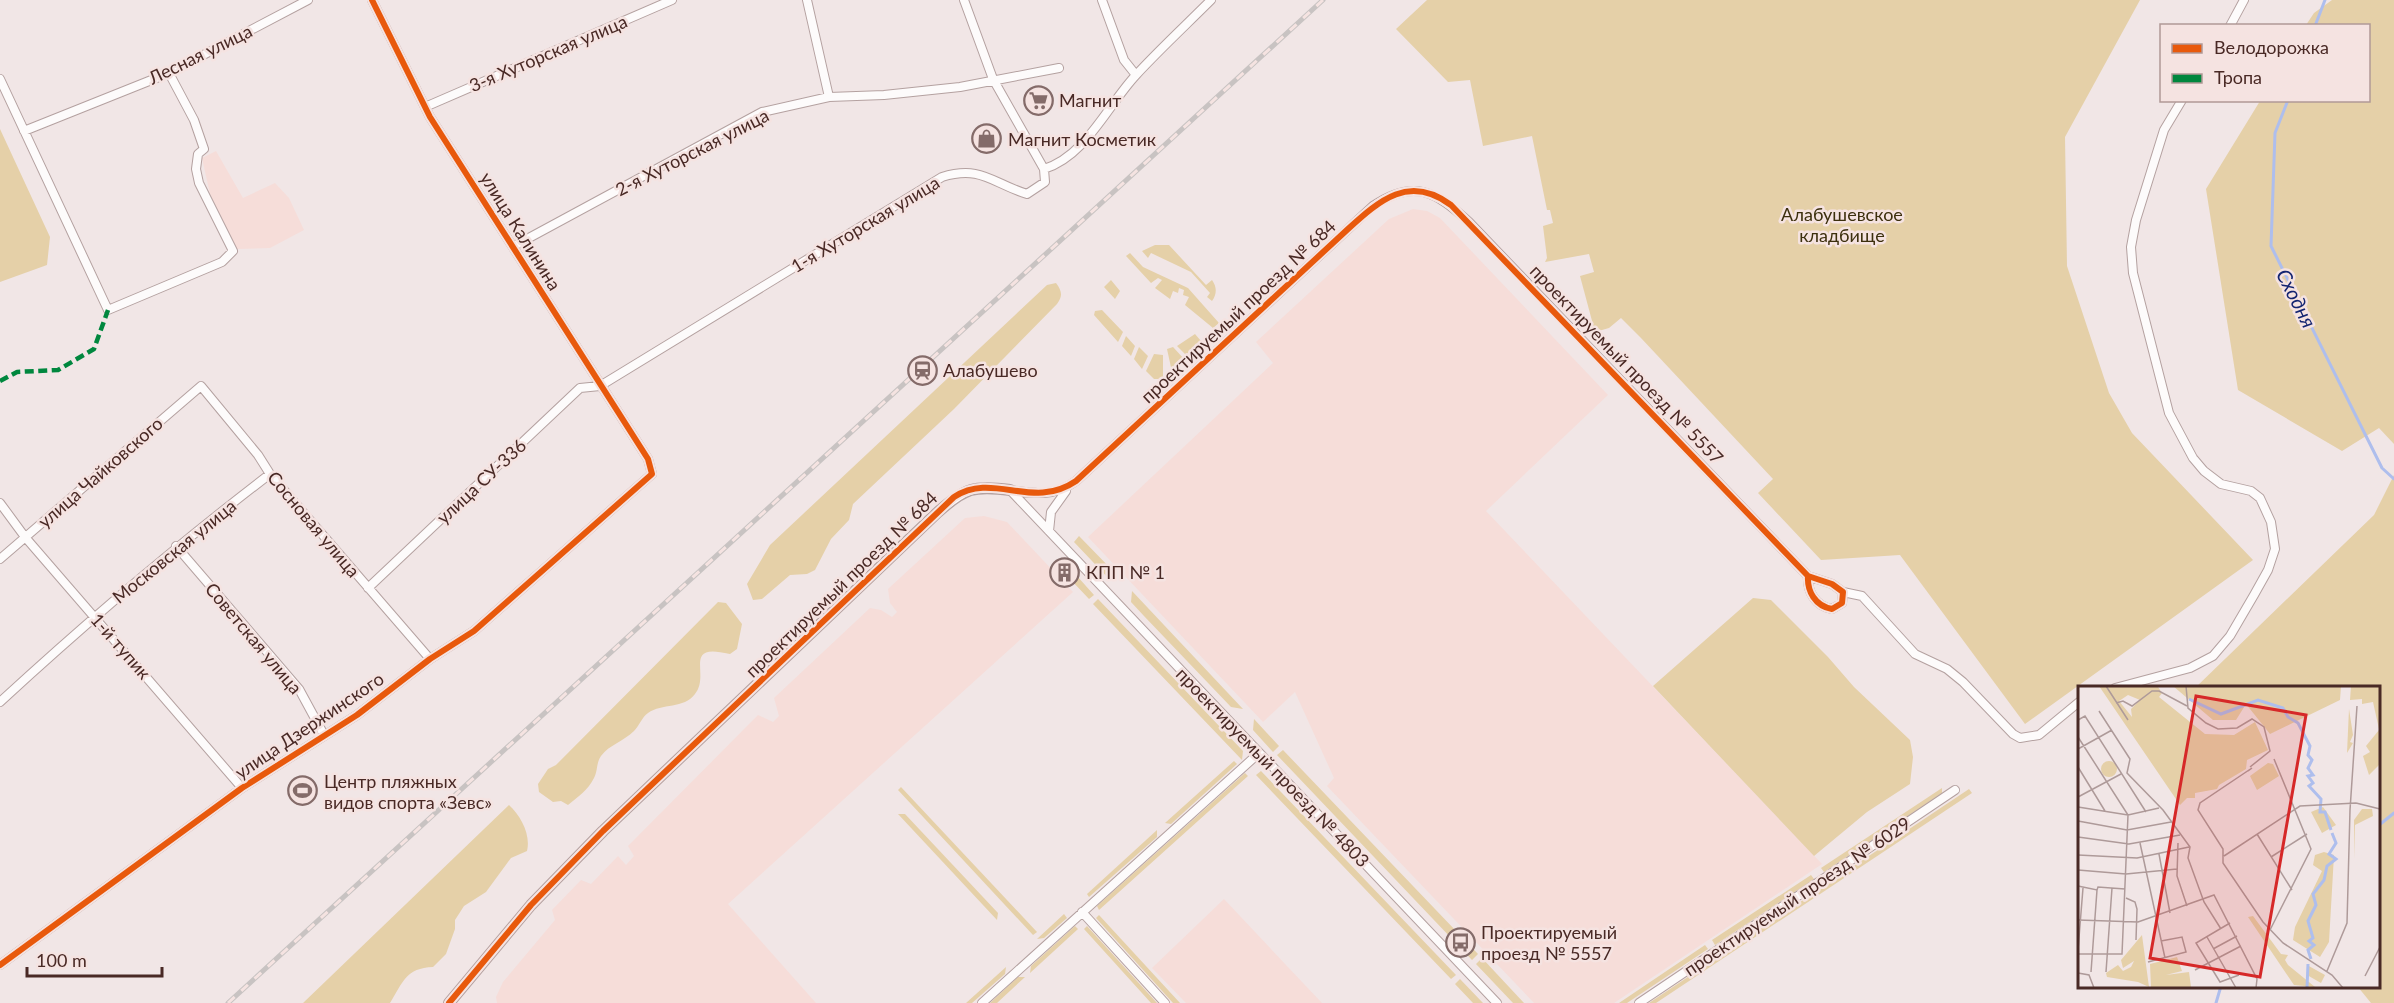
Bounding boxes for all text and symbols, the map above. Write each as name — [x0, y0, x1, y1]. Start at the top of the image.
street label: 3-я Хуторская улица — [466, 10, 630, 96]
street label: Лесная улица — [144, 19, 255, 89]
legend — [2160, 24, 2370, 102]
text: Велодорожка — [2214, 36, 2329, 58]
text: Тропа — [2214, 66, 2262, 88]
supermarket icon: Магнит — [1022, 84, 1054, 116]
place label: Магнит — [1059, 89, 1121, 111]
street label: 2-я Хуторская улица — [612, 104, 772, 200]
shop icon: Магнит Косметик — [971, 123, 1003, 155]
place label: Магнит Косметик — [1008, 128, 1157, 150]
street label: улица Калинина — [476, 168, 566, 294]
street label: 1-я Хуторская улица — [787, 171, 943, 277]
park label: Алабушевское кладбище — [1781, 203, 1903, 246]
street label: проектируемый проезд № 684 — [1136, 215, 1340, 407]
street label: проектируемый проезд № 5557 — [1526, 260, 1728, 468]
water label: Сходня — [2272, 265, 2322, 331]
station icon: Алабушево — [906, 354, 938, 386]
place label: Алабушево — [943, 359, 1038, 381]
street label: улица Чайковского — [33, 412, 167, 532]
street label: улица СУ-336 — [432, 434, 530, 528]
street label: Сосновая улица — [263, 467, 365, 581]
street label: проектируемый проезд № 684 — [741, 486, 941, 682]
street label: Московская улица — [108, 494, 240, 608]
building icon: КПП № 1 — [1049, 556, 1081, 588]
place label: КПП № 1 — [1086, 561, 1165, 583]
street label: Советская улица — [201, 578, 307, 698]
street label: 1-й тупик — [86, 608, 156, 684]
street label: проектируемый проезд № 4803 — [1172, 663, 1374, 871]
street label: улица Дзержинского — [230, 667, 388, 783]
inset map — [2078, 686, 2379, 988]
place label: Центр пляжных видов спорта «Зевс» — [324, 770, 492, 813]
sports icon: Центр пляжных видов спорта «Зевс» — [287, 775, 319, 807]
street label: проектируемый проезд № 6029 — [1680, 812, 1914, 980]
place label: Проектируемый проезд № 5557 — [1481, 921, 1617, 964]
bus stop icon: Проектируемый проезд № 5557 — [1444, 926, 1476, 958]
scale bar — [27, 940, 162, 978]
text: 100 m — [36, 949, 87, 971]

